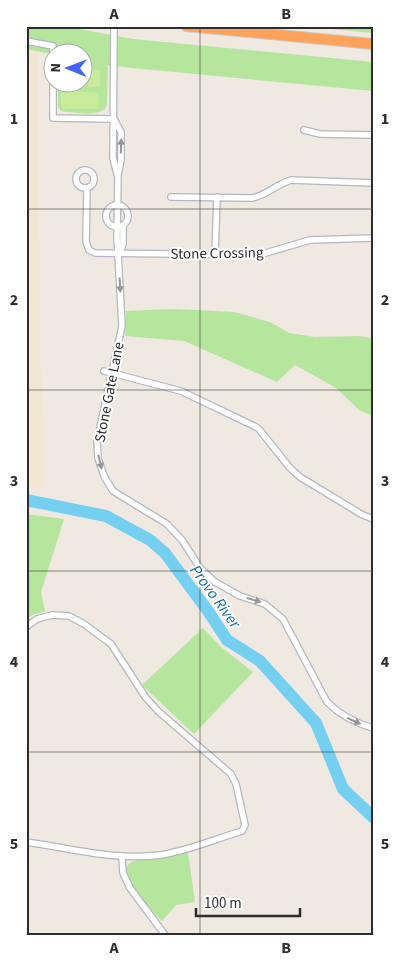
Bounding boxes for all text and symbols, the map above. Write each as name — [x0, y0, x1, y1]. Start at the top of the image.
text: A — [108, 3, 119, 25]
text: B — [281, 3, 291, 25]
north arrow — [42, 42, 92, 92]
text: N — [46, 63, 66, 73]
text: 1 — [10, 108, 18, 130]
text: 1 — [381, 108, 389, 130]
one-way arrow — [117, 138, 125, 154]
street label: Stone Crossing — [170, 242, 264, 265]
one-way arrow — [117, 277, 125, 293]
text: 2 — [10, 289, 18, 311]
text: 2 — [381, 289, 389, 311]
street label: Stone Gate Lane — [89, 340, 130, 444]
one-way arrow — [96, 454, 104, 469]
text: 3 — [10, 470, 18, 492]
text: 3 — [381, 470, 389, 492]
water label: Provo River — [185, 560, 247, 634]
one-way arrow — [247, 597, 262, 605]
text: 4 — [10, 651, 19, 673]
text: 4 — [381, 651, 390, 673]
one-way arrow — [347, 717, 361, 725]
text: 5 — [10, 833, 18, 855]
text: 5 — [381, 833, 389, 855]
scale bar — [196, 886, 300, 918]
text: 100 m — [204, 893, 242, 914]
text: A — [108, 937, 119, 959]
text: B — [281, 937, 291, 959]

